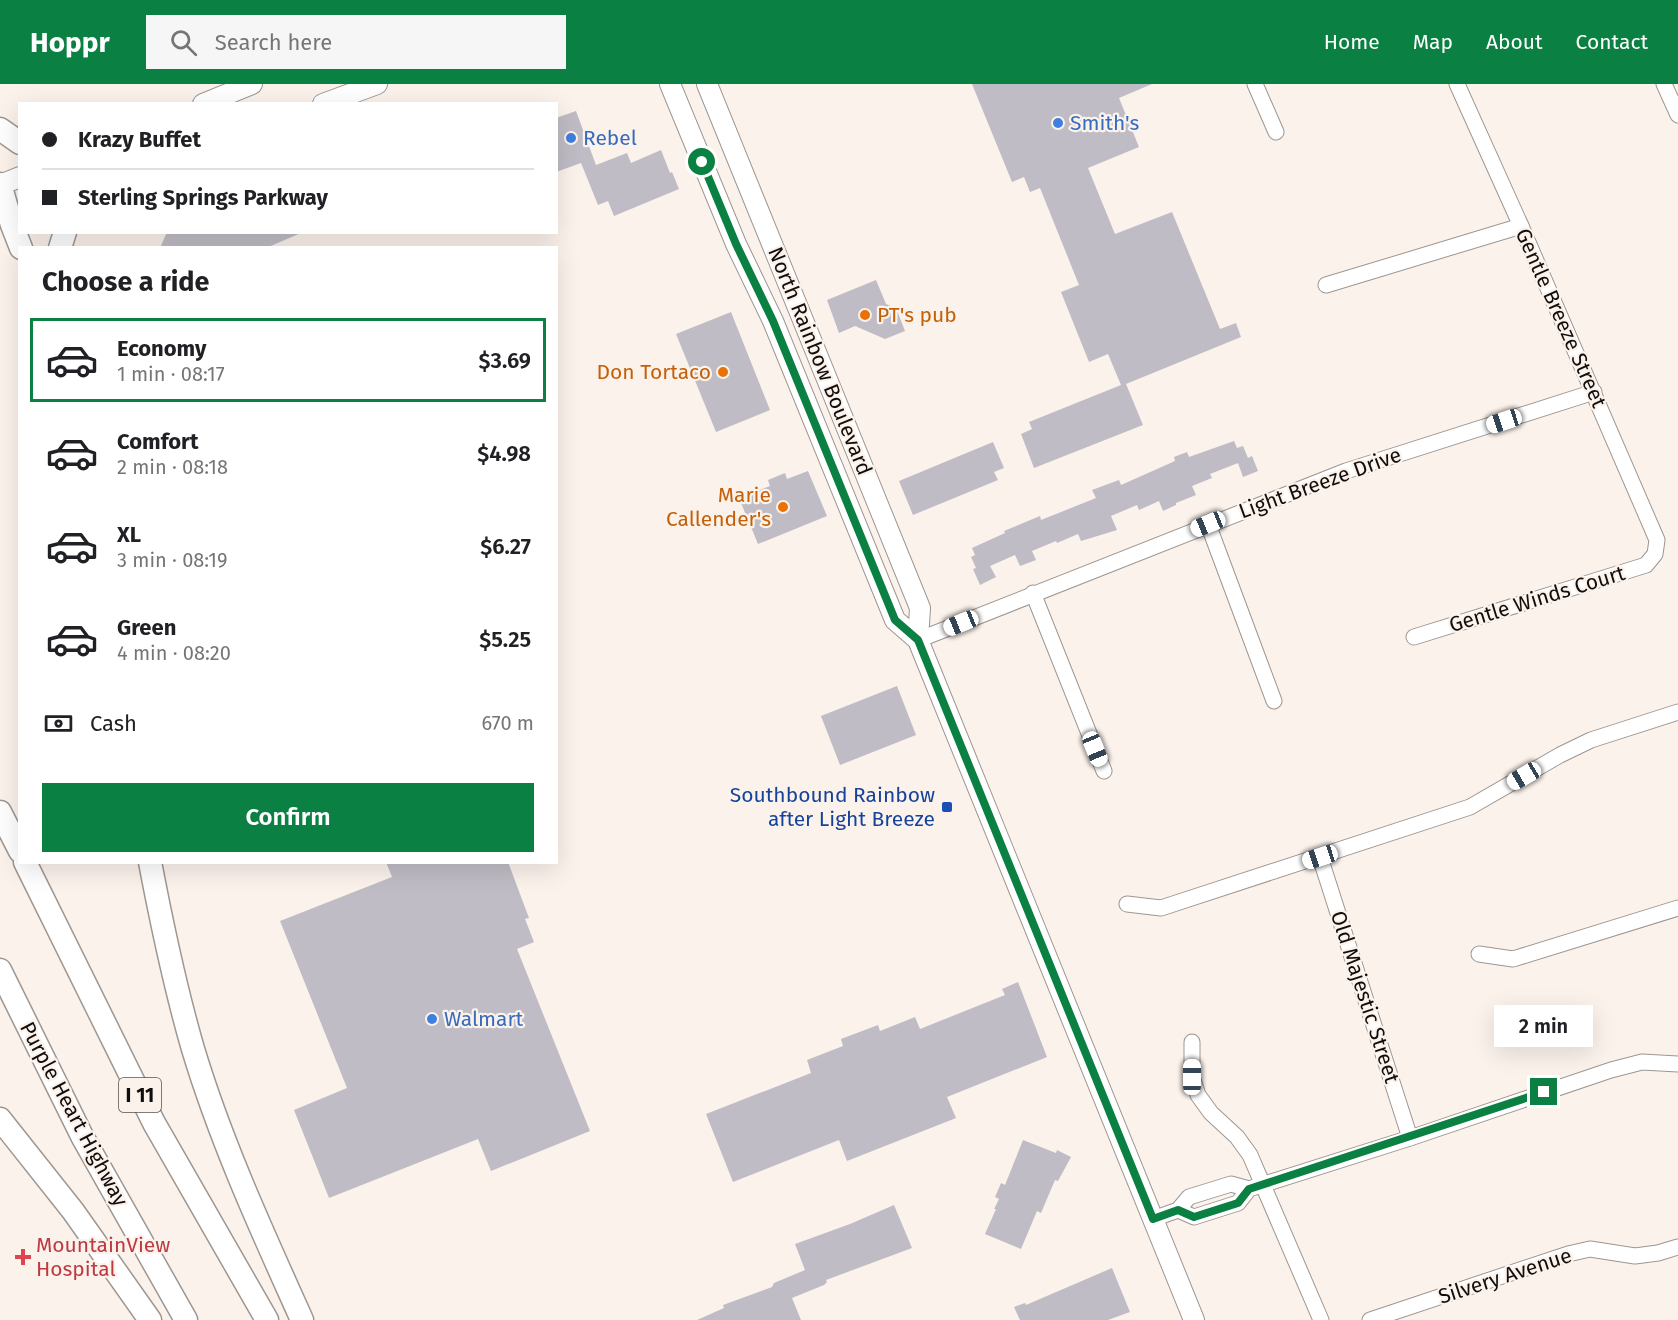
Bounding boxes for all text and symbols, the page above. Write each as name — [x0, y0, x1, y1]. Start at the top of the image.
search box — [146, 15, 566, 69]
text: Hoppr — [30, 26, 110, 59]
icon: search — [167, 26, 200, 59]
text: Search here — [215, 29, 332, 56]
text: Home — [1324, 29, 1380, 55]
text: Map — [1413, 29, 1453, 55]
text: About — [1486, 29, 1543, 55]
text: Contact — [1576, 29, 1648, 55]
place label: Smith's — [1070, 110, 1139, 136]
marker: Smith's — [1051, 116, 1065, 130]
place label: Rebel — [583, 125, 637, 151]
text: Krazy Buffet — [78, 126, 201, 153]
marker: Rebel — [564, 131, 578, 145]
route start — [688, 148, 715, 175]
text: Sterling Springs Parkway — [78, 184, 328, 211]
street label: Gentle Breeze Street — [1510, 224, 1612, 412]
street label: North Rainbow Boulevard — [762, 243, 878, 479]
text: Choose a ride — [42, 266, 209, 298]
place label: PT's pub — [877, 302, 957, 328]
marker: PT's pub — [858, 308, 872, 322]
icon: car — [45, 333, 99, 387]
text: Economy — [117, 335, 206, 362]
text: $3.69 — [479, 347, 531, 374]
place label: Don Tortaco — [597, 359, 711, 385]
text: 1 min · 08:17 — [117, 362, 225, 386]
marker: Don Tortaco — [716, 365, 730, 379]
car — [1484, 407, 1524, 435]
icon: car — [45, 426, 99, 480]
text: Comfort — [117, 428, 198, 455]
text: $4.98 — [477, 440, 531, 467]
street label: Light Breeze Drive — [1235, 442, 1405, 524]
text: 2 min · 08:18 — [117, 455, 228, 479]
place label: Marie Callender's — [666, 482, 771, 532]
marker: Marie Callender's — [776, 500, 790, 514]
car — [1188, 509, 1228, 539]
icon: car — [45, 519, 99, 573]
text: XL — [117, 521, 141, 548]
text: $6.27 — [480, 533, 531, 560]
text: 3 min · 08:19 — [117, 548, 228, 572]
street label: Gentle Winds Court — [1446, 560, 1628, 638]
car — [941, 608, 981, 638]
icon: car — [45, 612, 99, 666]
text: Green — [117, 614, 176, 641]
text: $5.25 — [479, 626, 531, 653]
text: 4 min · 08:20 — [117, 641, 231, 665]
icon: cash — [42, 707, 75, 740]
text: Cash — [90, 710, 137, 737]
text: 670 m — [482, 711, 534, 735]
car — [1080, 729, 1110, 769]
car — [1504, 759, 1544, 793]
place label: Southbound Rainbow after Light Breeze — [730, 782, 935, 832]
button: Confirm — [42, 783, 534, 852]
marker: Southbound Rainbow after Light Breeze — [940, 800, 954, 814]
car — [1300, 843, 1340, 871]
street label: Old Majestic Street — [1325, 908, 1405, 1087]
callout: 2 min — [1494, 1005, 1594, 1047]
place label: Walmart — [444, 1006, 524, 1032]
marker: Walmart — [425, 1012, 439, 1026]
text: 2 min — [1519, 1014, 1568, 1038]
street label: Purple Heart Highway — [14, 1017, 134, 1211]
car — [1183, 1059, 1201, 1095]
road number: I 11 — [119, 1078, 161, 1112]
route end — [1530, 1078, 1557, 1105]
place label: MountainView Hospital — [36, 1232, 170, 1282]
street label: Silvery Avenue — [1435, 1242, 1575, 1310]
marker: MountainView Hospital — [14, 1248, 32, 1266]

